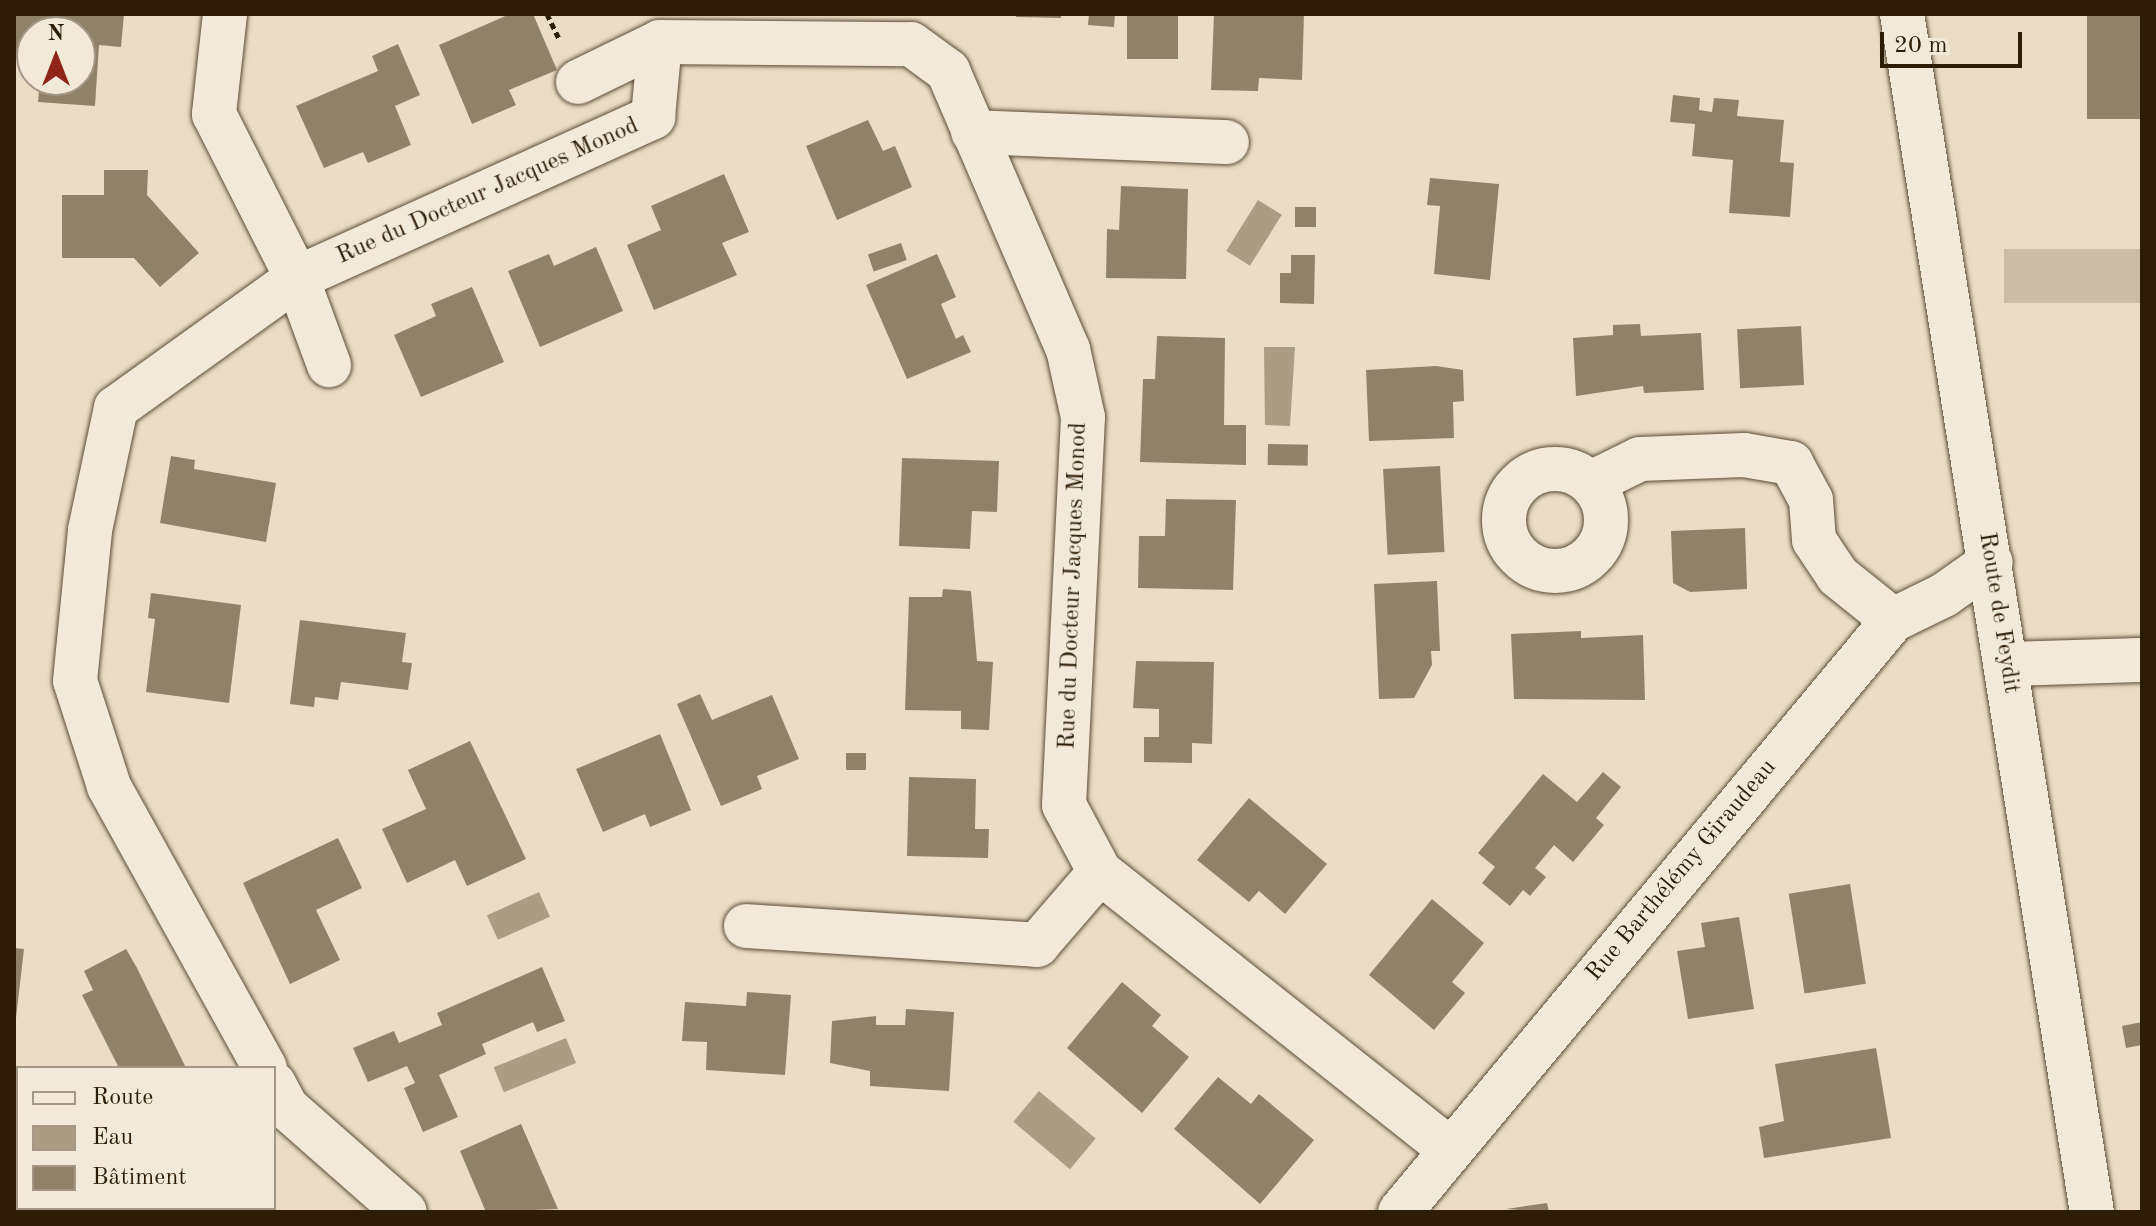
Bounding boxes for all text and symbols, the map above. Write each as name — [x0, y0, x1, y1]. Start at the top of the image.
north arrow — [16, 16, 96, 96]
scale bar — [1884, 16, 2026, 66]
text: N — [48, 23, 64, 45]
text: 20 m — [1894, 34, 1948, 58]
street label: Rue du Docteur Jacques Monod — [333, 112, 643, 272]
street label: Rue du Docteur Jacques Monod — [1054, 422, 1094, 750]
street label: Route de Feydit — [1971, 530, 2025, 696]
street label: Rue Barthélémy Giraudeau — [1581, 754, 1783, 988]
legend — [16, 1066, 276, 1210]
text: Route — [92, 1086, 153, 1110]
text: Eau — [92, 1126, 133, 1150]
text: Bâtiment — [92, 1166, 187, 1190]

